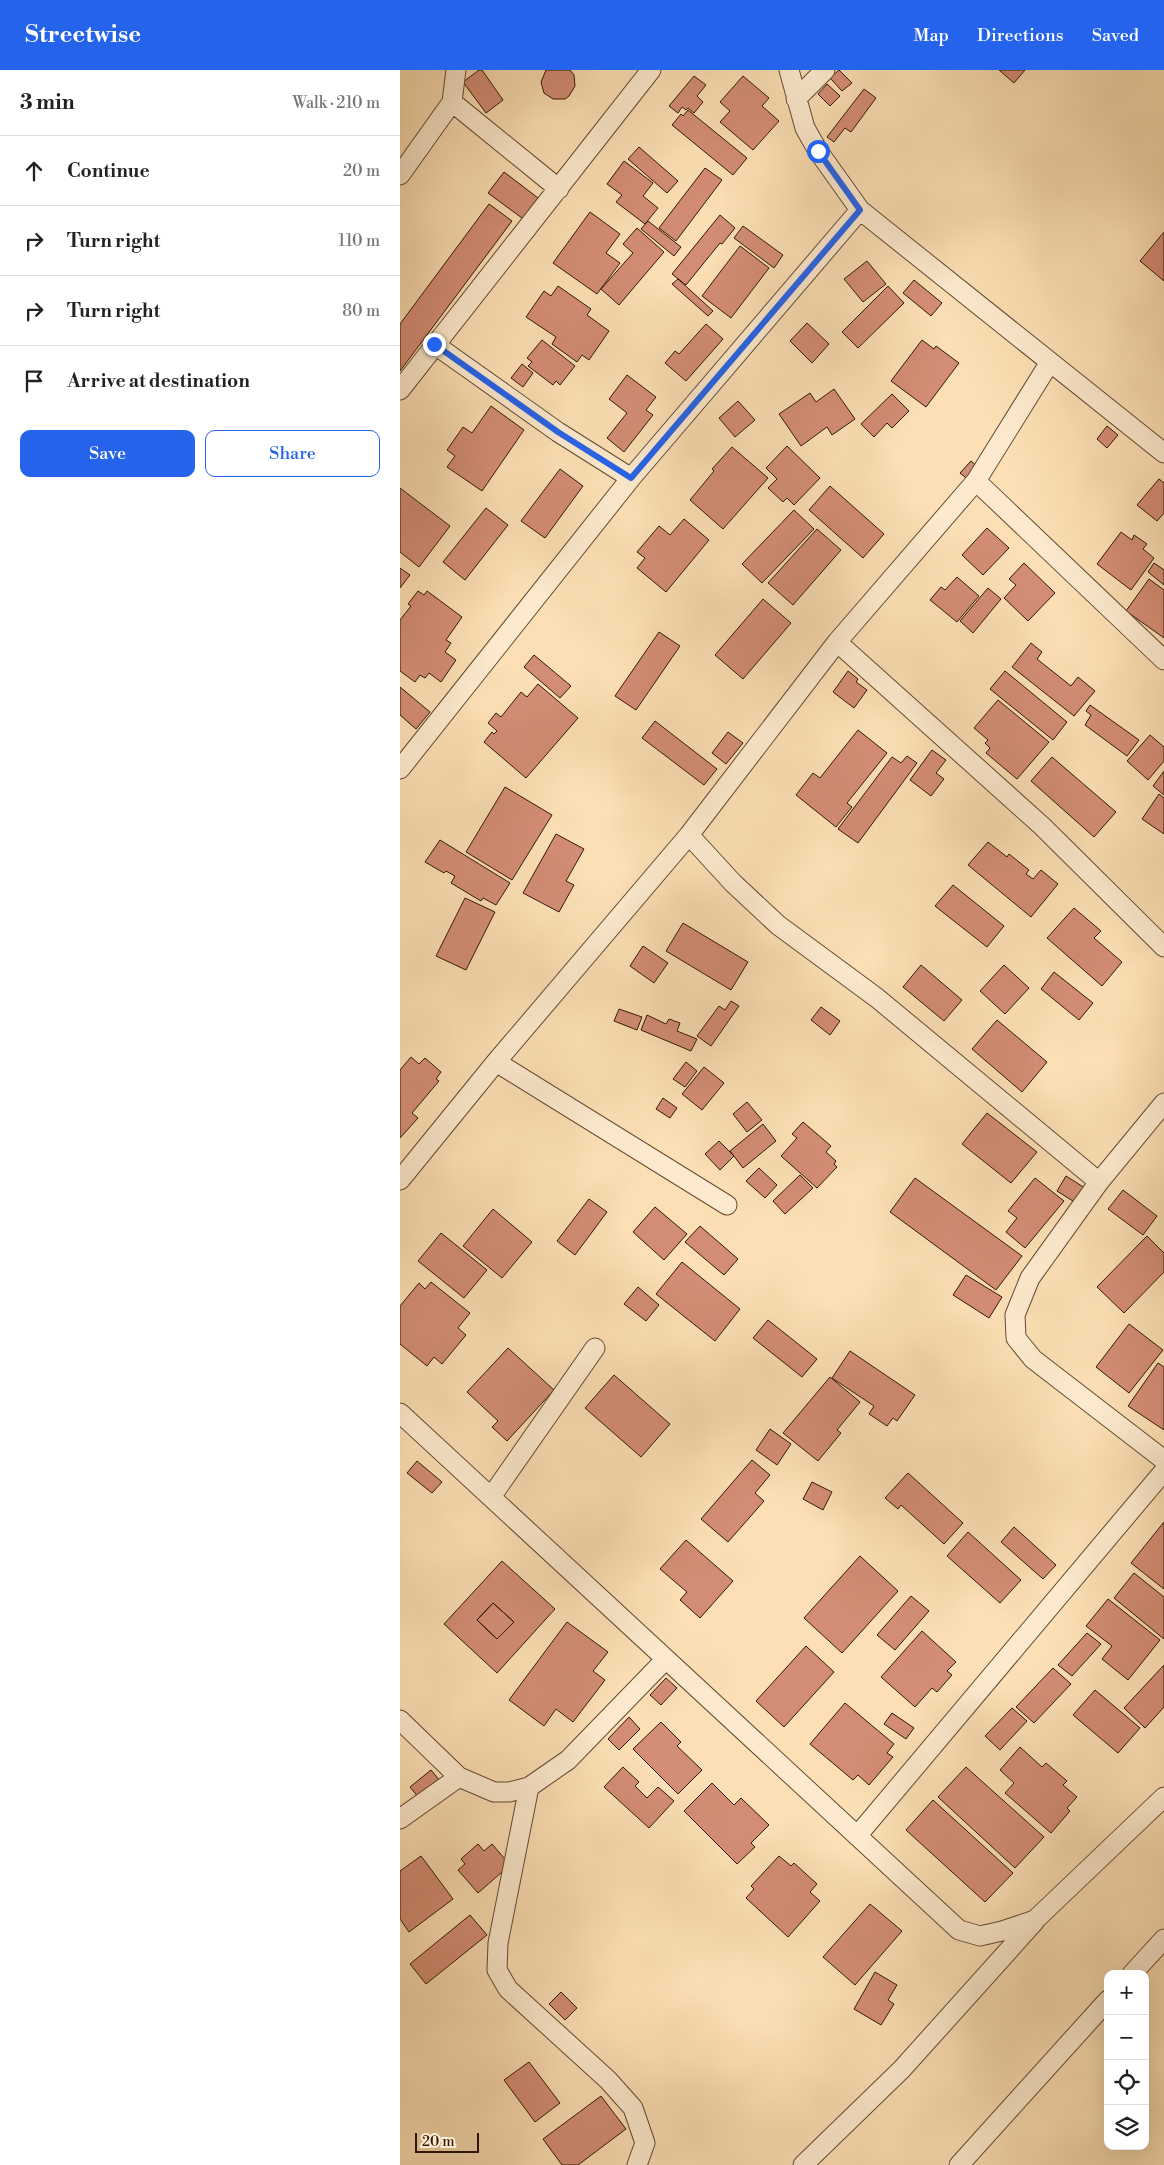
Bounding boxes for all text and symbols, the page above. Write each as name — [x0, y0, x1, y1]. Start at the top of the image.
text: Streetwise — [25, 20, 141, 50]
text: Map — [913, 24, 949, 47]
text: Directions — [977, 24, 1064, 47]
text: Saved — [1092, 24, 1139, 47]
text: 3 min — [20, 90, 75, 116]
text: Walk · 210 m — [292, 93, 380, 113]
route start — [807, 140, 830, 163]
icon: ahead — [20, 157, 48, 185]
text: Continue — [67, 159, 150, 183]
text: 20 m — [343, 161, 380, 181]
icon: right — [20, 227, 48, 255]
text: Turn right — [67, 229, 160, 253]
text: 110 m — [338, 231, 380, 251]
icon: right — [20, 297, 48, 325]
text: Turn right — [67, 299, 160, 323]
text: 80 m — [342, 301, 380, 321]
route end — [423, 333, 446, 356]
icon: arrive — [20, 367, 48, 395]
text: Arrive at destination — [67, 369, 250, 393]
button: Save — [20, 430, 195, 477]
button: Share — [205, 430, 380, 477]
map controls — [1104, 1970, 1149, 2150]
button: + — [1104, 1970, 1149, 2015]
button: − — [1104, 2015, 1149, 2060]
button: locate — [1104, 2060, 1149, 2105]
button: layers — [1104, 2105, 1149, 2150]
scale bar — [415, 2130, 479, 2153]
text: 20 m — [422, 2133, 454, 2151]

